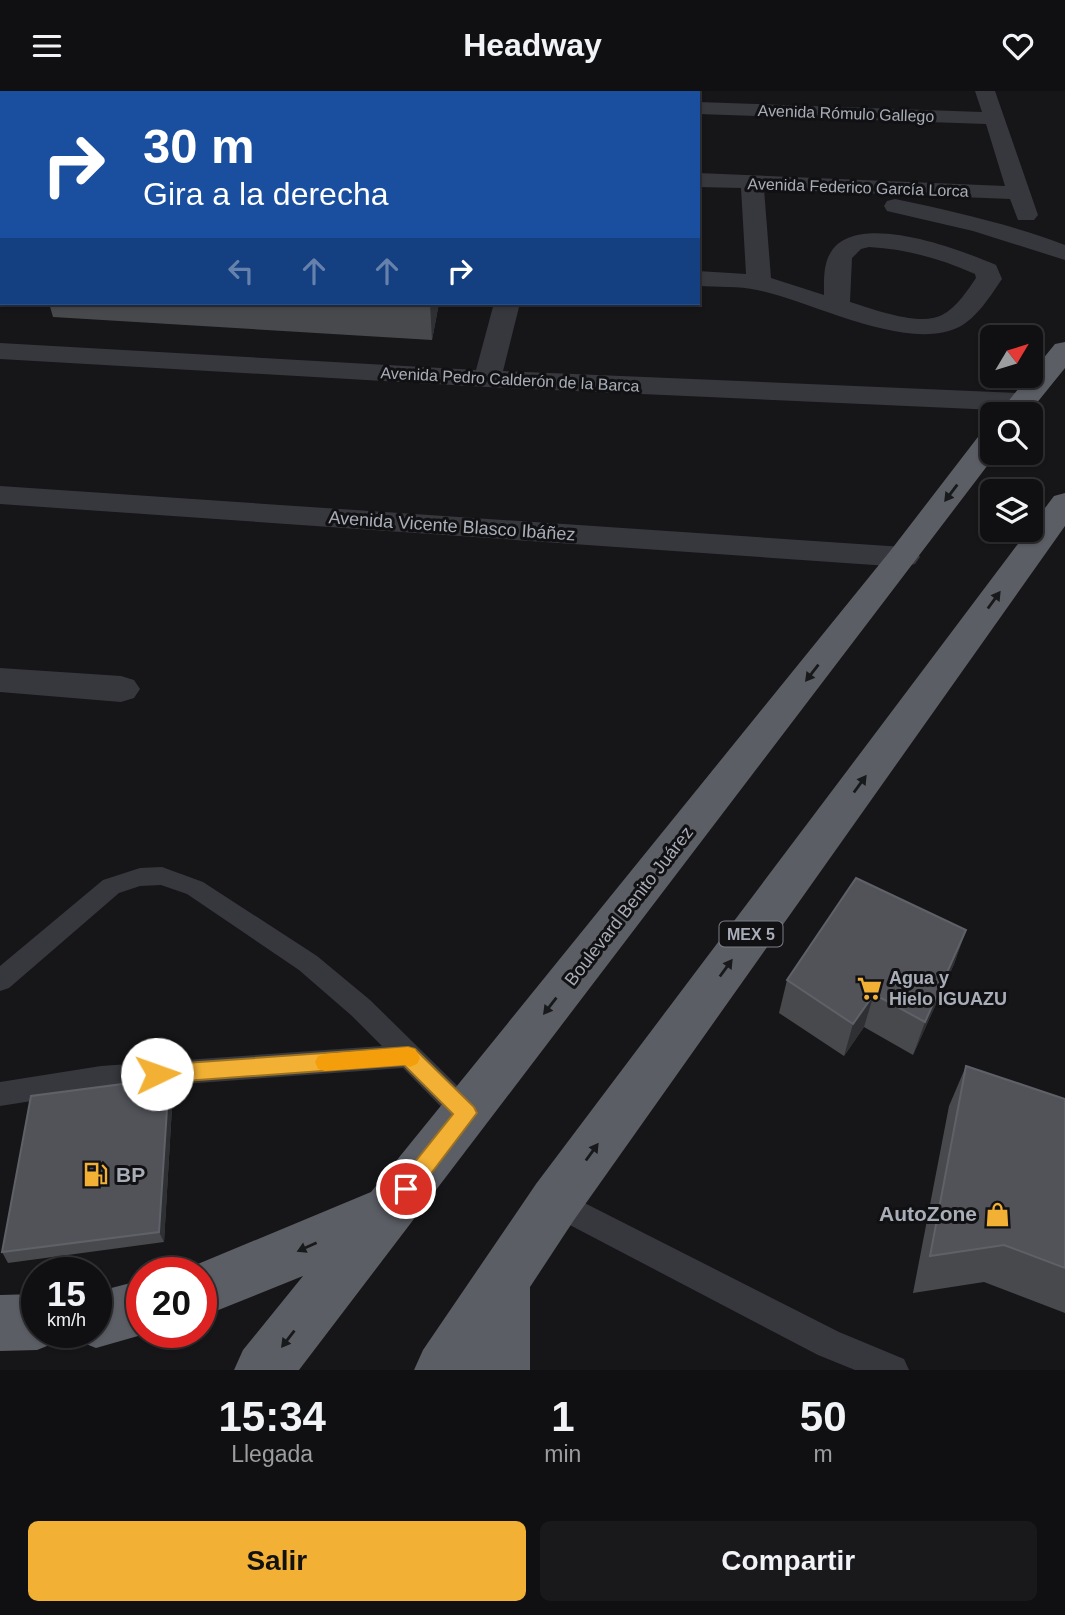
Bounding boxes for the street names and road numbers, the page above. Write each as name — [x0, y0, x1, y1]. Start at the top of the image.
street label: Avenida Rómulo Gallego — [757, 102, 935, 125]
street label: Avenida Federico García Lorca — [747, 175, 969, 200]
street label: Avenida Pedro Calderón de la Barca — [380, 364, 640, 395]
street label: Avenida Vicente Blasco Ibáñez — [328, 507, 576, 545]
street label: Boulevard Benito Juárez — [561, 823, 697, 989]
road number: MEX 5 — [720, 921, 782, 947]

